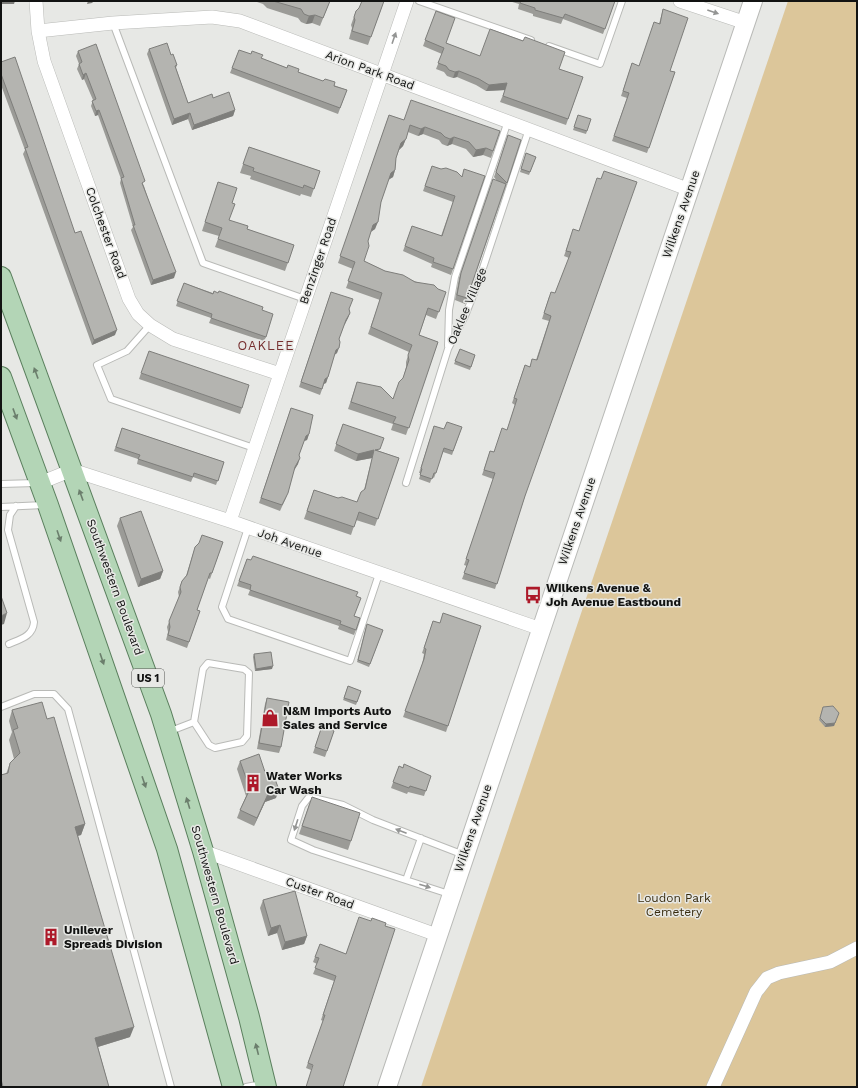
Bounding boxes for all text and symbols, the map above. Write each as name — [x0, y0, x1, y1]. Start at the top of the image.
one-way arrow — [707, 9, 719, 15]
one-way arrow — [392, 31, 398, 43]
street label: Arion Park Road — [324, 47, 416, 93]
street label: Wilkens Avenue — [659, 168, 703, 260]
street label: Colchester Road — [83, 185, 129, 281]
street label: Benzinger Road — [297, 216, 339, 306]
street label: Oaklee Village — [444, 265, 490, 347]
district label: OAKLEE — [238, 338, 294, 353]
one-way arrow — [33, 366, 39, 378]
one-way arrow — [12, 408, 18, 420]
street label: Wilkens Avenue — [555, 475, 599, 567]
one-way arrow — [78, 488, 84, 500]
street label: Southwestern Boulevard — [84, 517, 146, 657]
street label: Joh Avenue — [256, 525, 324, 561]
one-way arrow — [56, 531, 62, 543]
place label: Wilkens Avenue & Joh Avenue Eastbound — [546, 581, 681, 609]
bus stop icon: Wilkens Avenue & Joh Avenue Eastbound — [523, 585, 543, 605]
one-way arrow — [99, 653, 105, 665]
road number: US 1 — [132, 669, 164, 687]
place label: N&M Imports Auto Sales and Service — [283, 704, 392, 732]
shop icon: N&M Imports Auto Sales and Service — [260, 708, 280, 728]
place label: Water Works Car Wash — [266, 769, 343, 797]
building icon: Water Works Car Wash — [243, 773, 263, 793]
one-way arrow — [141, 776, 147, 788]
street label: Wilkens Avenue — [451, 782, 495, 874]
one-way arrow — [185, 796, 191, 808]
one-way arrow — [293, 819, 299, 831]
street label: Southwestern Boulevard — [188, 824, 242, 966]
one-way arrow — [395, 827, 407, 833]
street label: Custer Road — [284, 874, 356, 912]
one-way arrow — [420, 883, 432, 889]
park label: Loudon Park Cemetery — [637, 891, 711, 919]
place label: Unilever Spreads Division — [64, 923, 162, 951]
building icon: Unilever Spreads Division — [41, 927, 61, 947]
one-way arrow — [254, 1043, 260, 1055]

